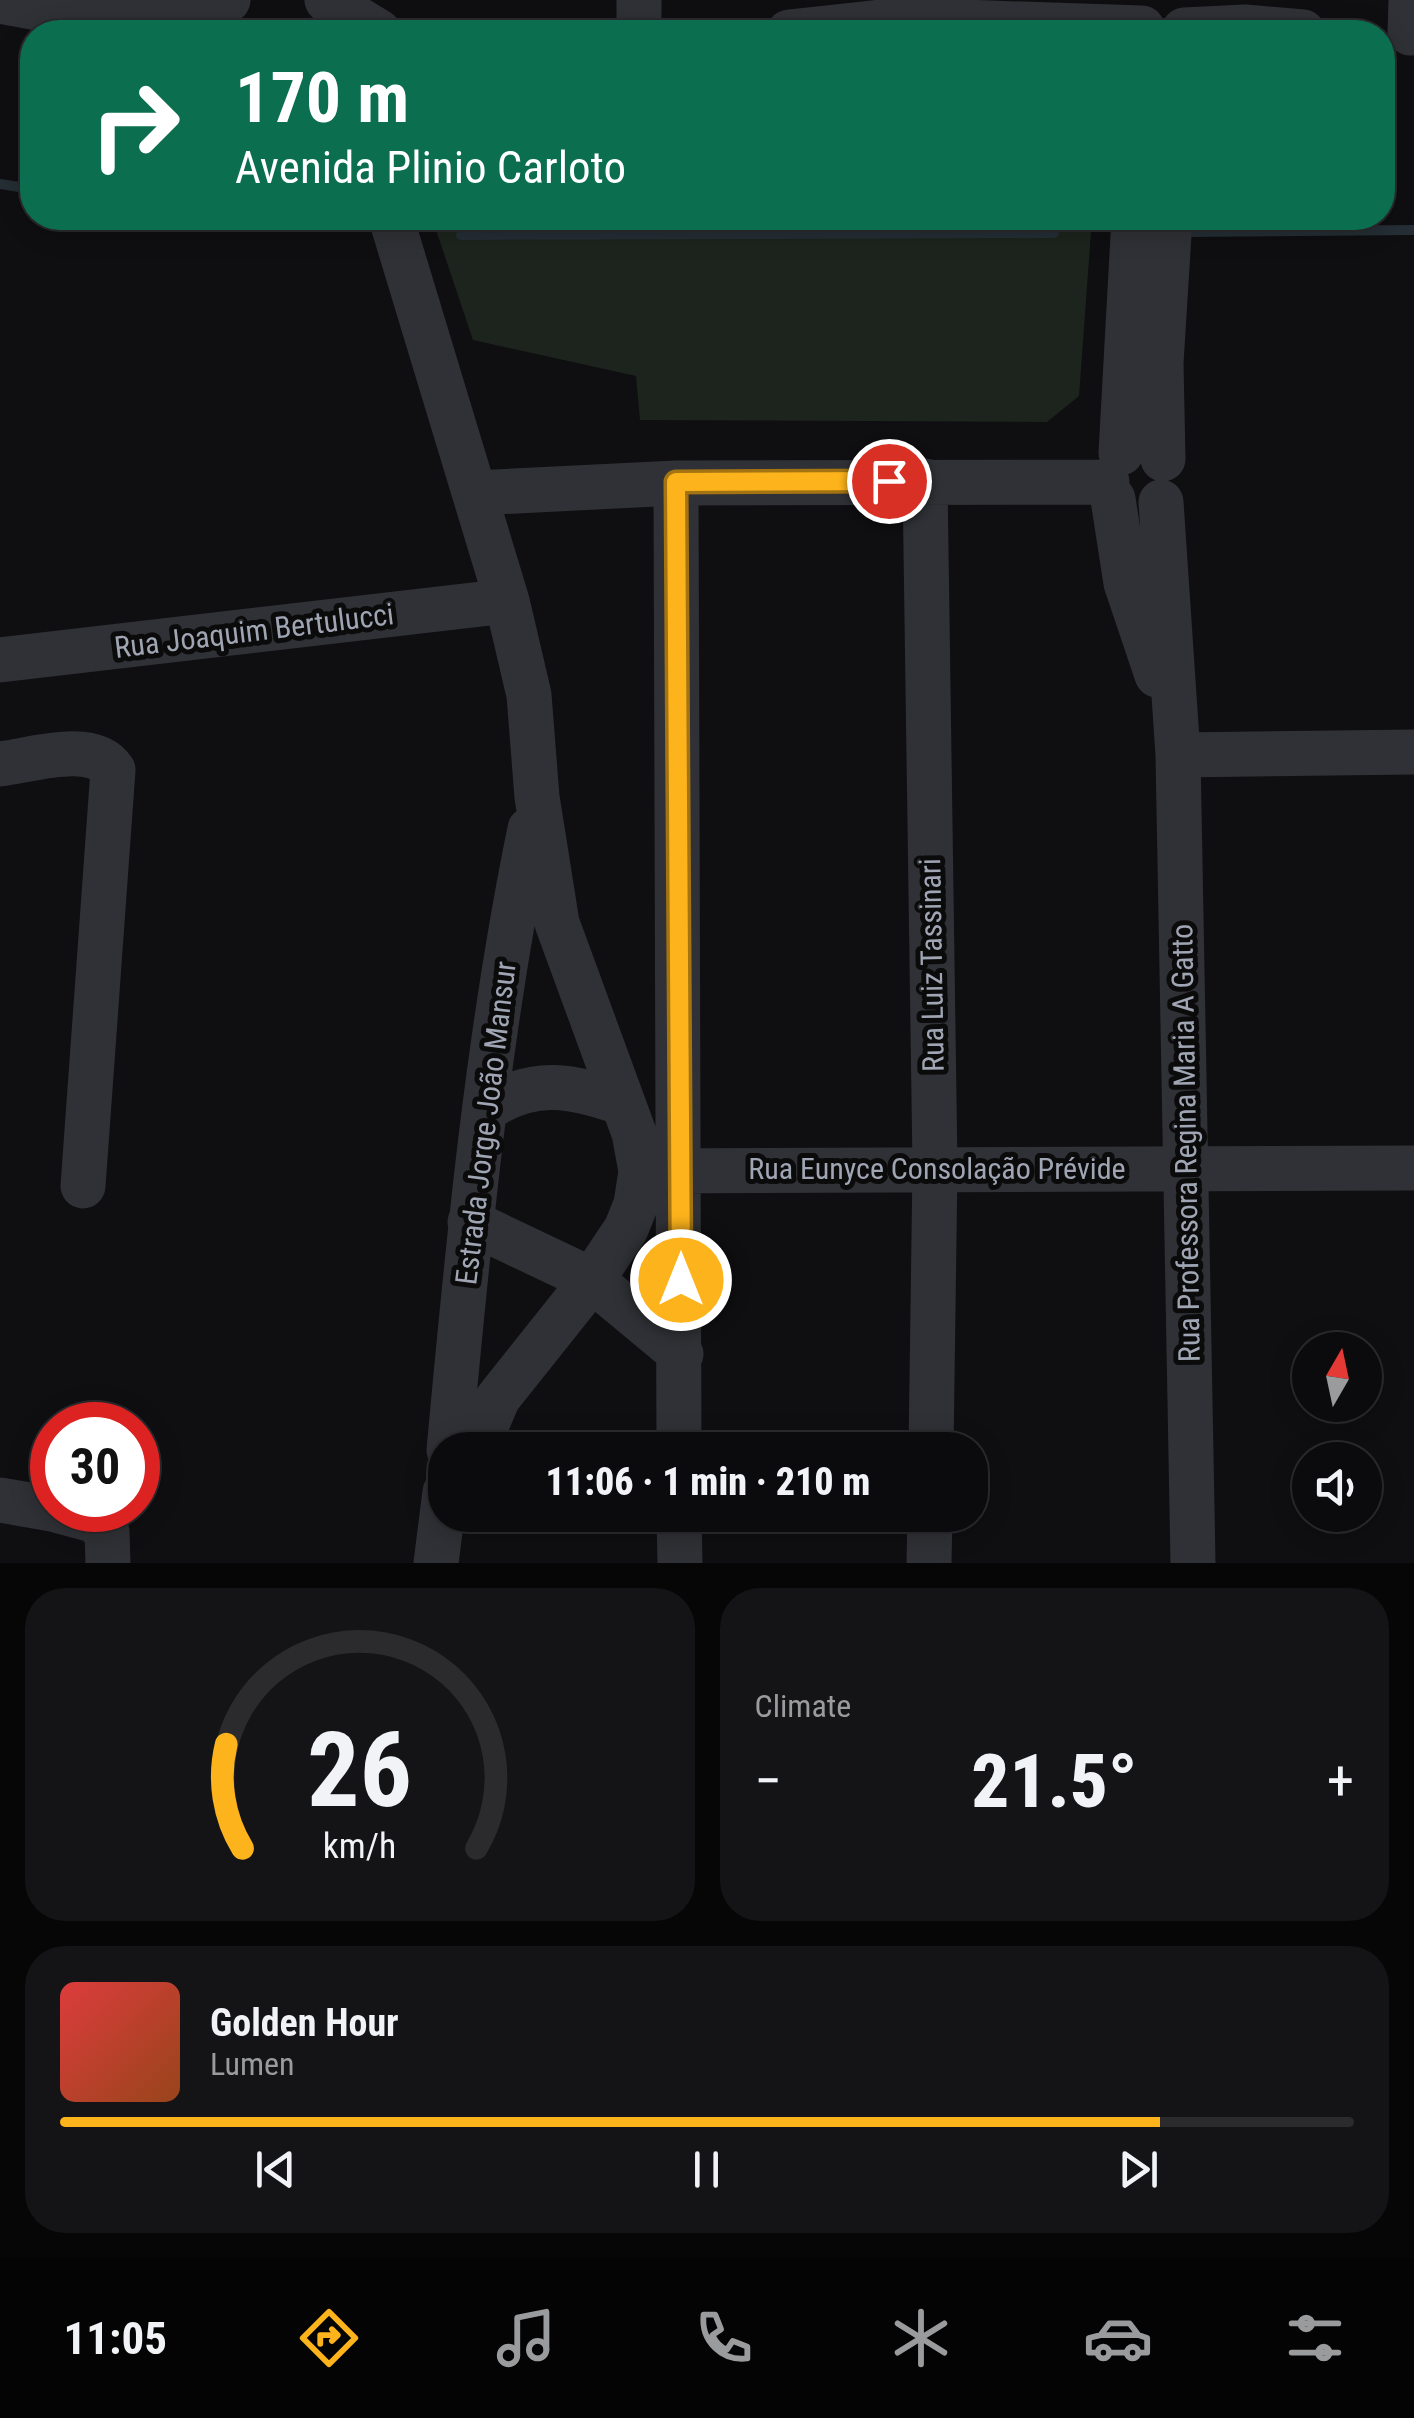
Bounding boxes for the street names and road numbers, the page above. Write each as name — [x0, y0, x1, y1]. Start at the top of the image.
street label: Rua Joaquim Bertulucci — [112, 596, 396, 665]
street label: Rua Luiz Tassinari — [912, 858, 951, 1072]
street label: Rua Professora Regina Maria A Gatto — [1164, 924, 1207, 1362]
street label: Estrada Jorge João Mansur — [448, 959, 523, 1287]
street label: Rua Eunyce Consolação Prévide — [748, 1151, 1126, 1186]

